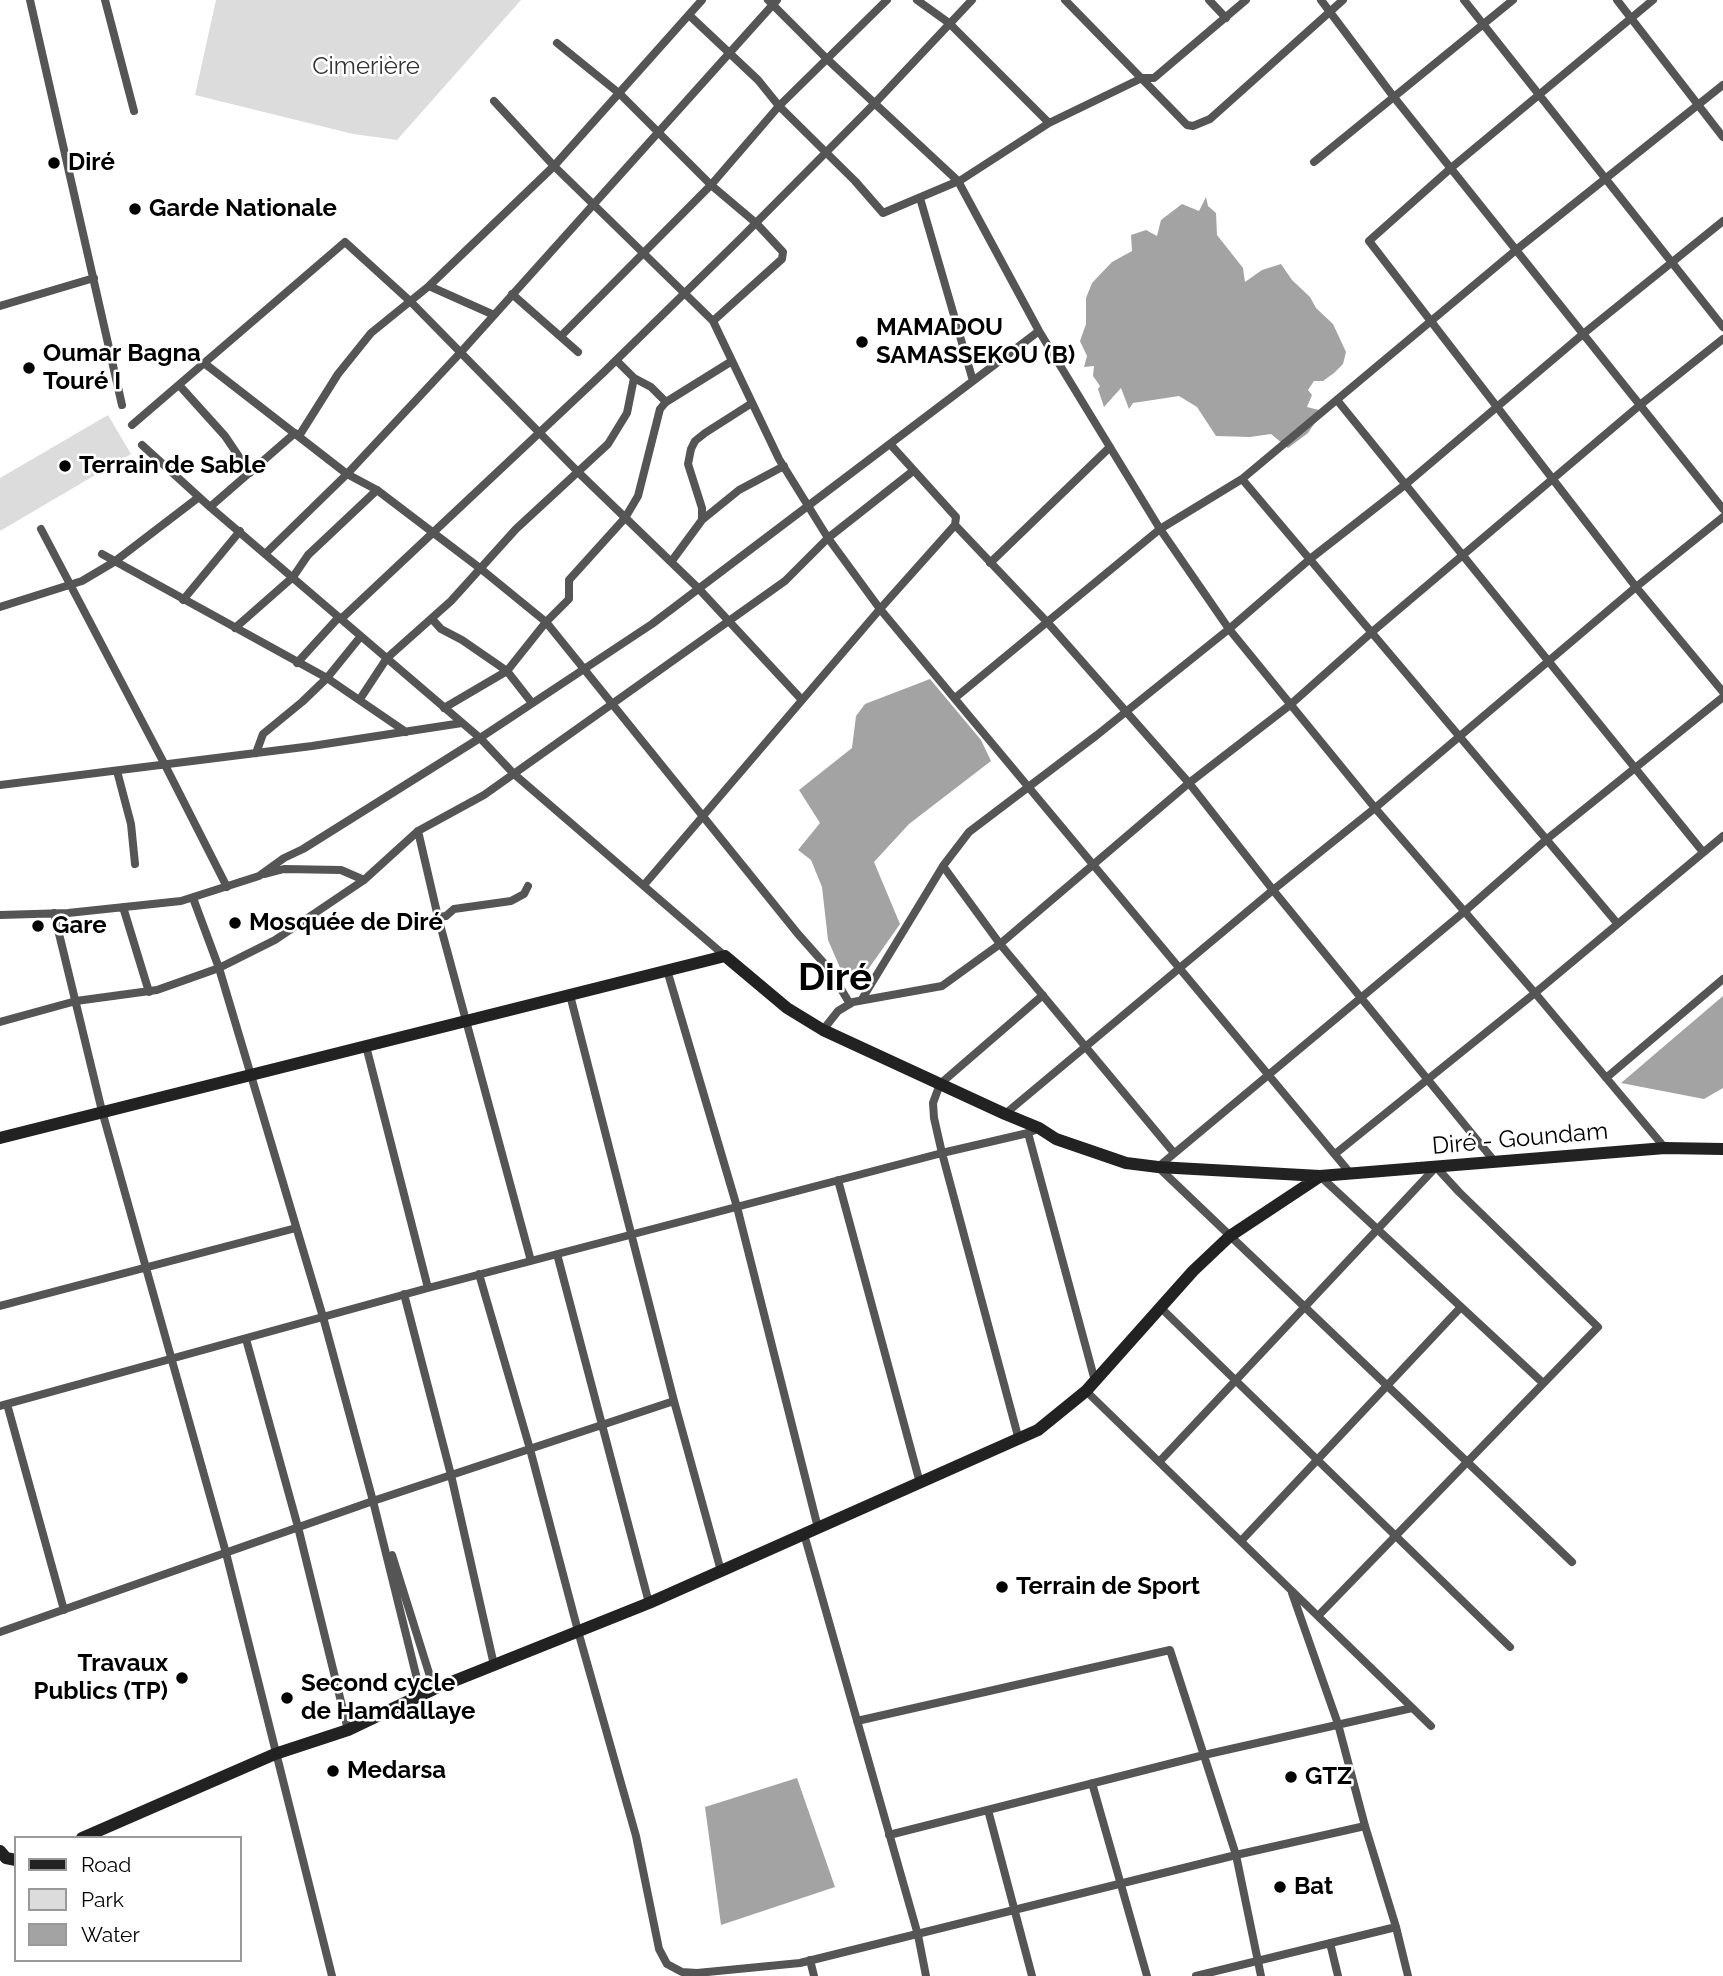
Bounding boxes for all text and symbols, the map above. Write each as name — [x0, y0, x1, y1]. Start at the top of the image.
park label: Cimerière — [312, 53, 420, 81]
place label: Diré — [68, 149, 115, 177]
marker: Diré — [46, 155, 62, 171]
place label: Garde Nationale — [149, 195, 337, 223]
marker: Garde Nationale — [127, 201, 143, 217]
place label: MAMADOU SAMASSEKOU (B) — [876, 314, 1075, 370]
marker: MAMADOU SAMASSEKOU (B) — [854, 334, 870, 350]
place label: Oumar Bagna Touré I — [43, 340, 201, 396]
marker: Oumar Bagna Touré I — [21, 360, 37, 376]
place label: Terrain de Sable — [79, 452, 266, 480]
marker: Terrain de Sable — [57, 458, 73, 474]
place label: Mosquée de Diré — [249, 909, 443, 937]
place label: Gare — [52, 912, 107, 940]
marker: Mosquée de Diré — [227, 915, 243, 931]
marker: Gare — [30, 918, 46, 934]
district label: Diré — [798, 956, 872, 1002]
street label: Diré - Goundam — [1431, 1117, 1609, 1161]
place label: Terrain de Sport — [1016, 1573, 1200, 1601]
marker: Terrain de Sport — [994, 1579, 1010, 1595]
place label: Travaux Publics (TP) — [33, 1650, 168, 1706]
marker: Travaux Publics (TP) — [174, 1670, 190, 1686]
place label: Second cycle de Hamdallaye — [301, 1670, 475, 1726]
marker: Second cycle de Hamdallaye — [279, 1690, 295, 1706]
place label: Medarsa — [347, 1757, 446, 1785]
marker: Medarsa — [325, 1763, 341, 1779]
place label: GTZ — [1305, 1763, 1352, 1791]
marker: GTZ — [1283, 1769, 1299, 1785]
legend — [14, 1836, 242, 1962]
text: Road — [81, 1852, 131, 1877]
place label: Bat — [1294, 1873, 1333, 1901]
marker: Bat — [1272, 1879, 1288, 1895]
text: Park — [81, 1887, 124, 1912]
text: Water — [81, 1922, 140, 1947]

